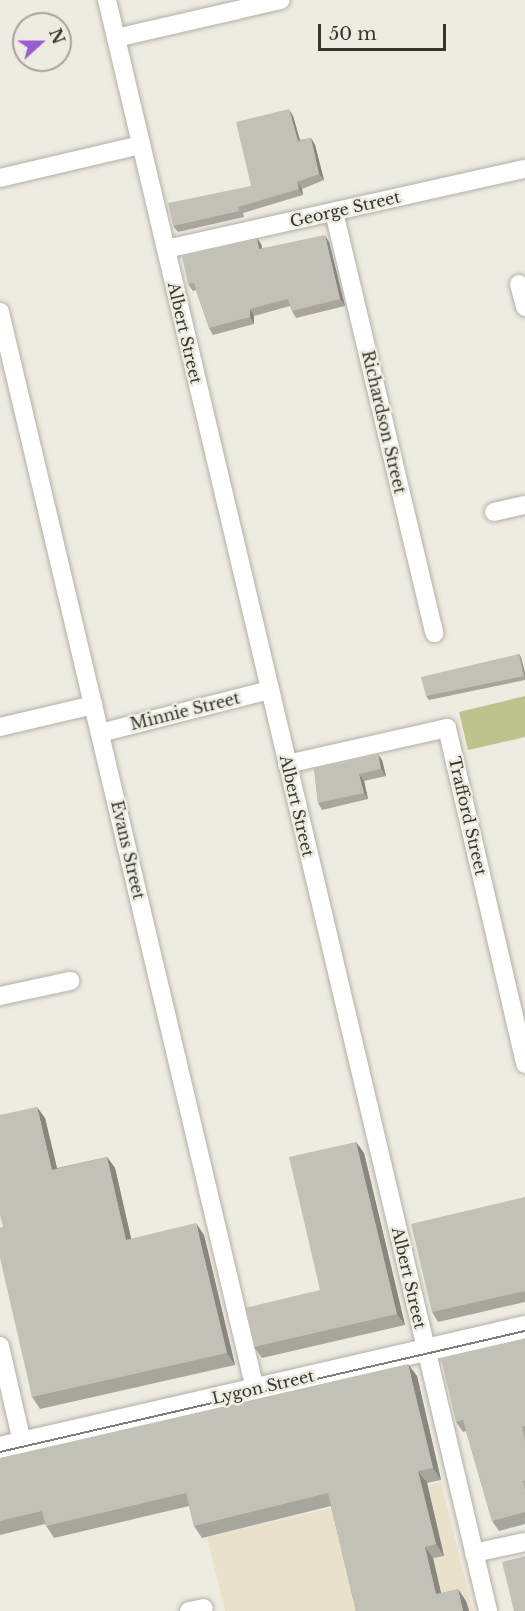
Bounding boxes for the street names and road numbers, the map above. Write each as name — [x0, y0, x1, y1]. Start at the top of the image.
street label: George Street — [288, 187, 402, 231]
street label: Albert Street — [164, 280, 206, 386]
street label: Richardson Street — [358, 349, 410, 495]
street label: Minnie Street — [128, 688, 242, 734]
street label: Albert Street — [276, 753, 318, 859]
street label: Trafford Street — [445, 755, 491, 877]
street label: Evans Street — [107, 799, 149, 901]
street label: Albert Street — [388, 1225, 430, 1331]
street label: Lygon Street — [210, 1366, 316, 1408]

